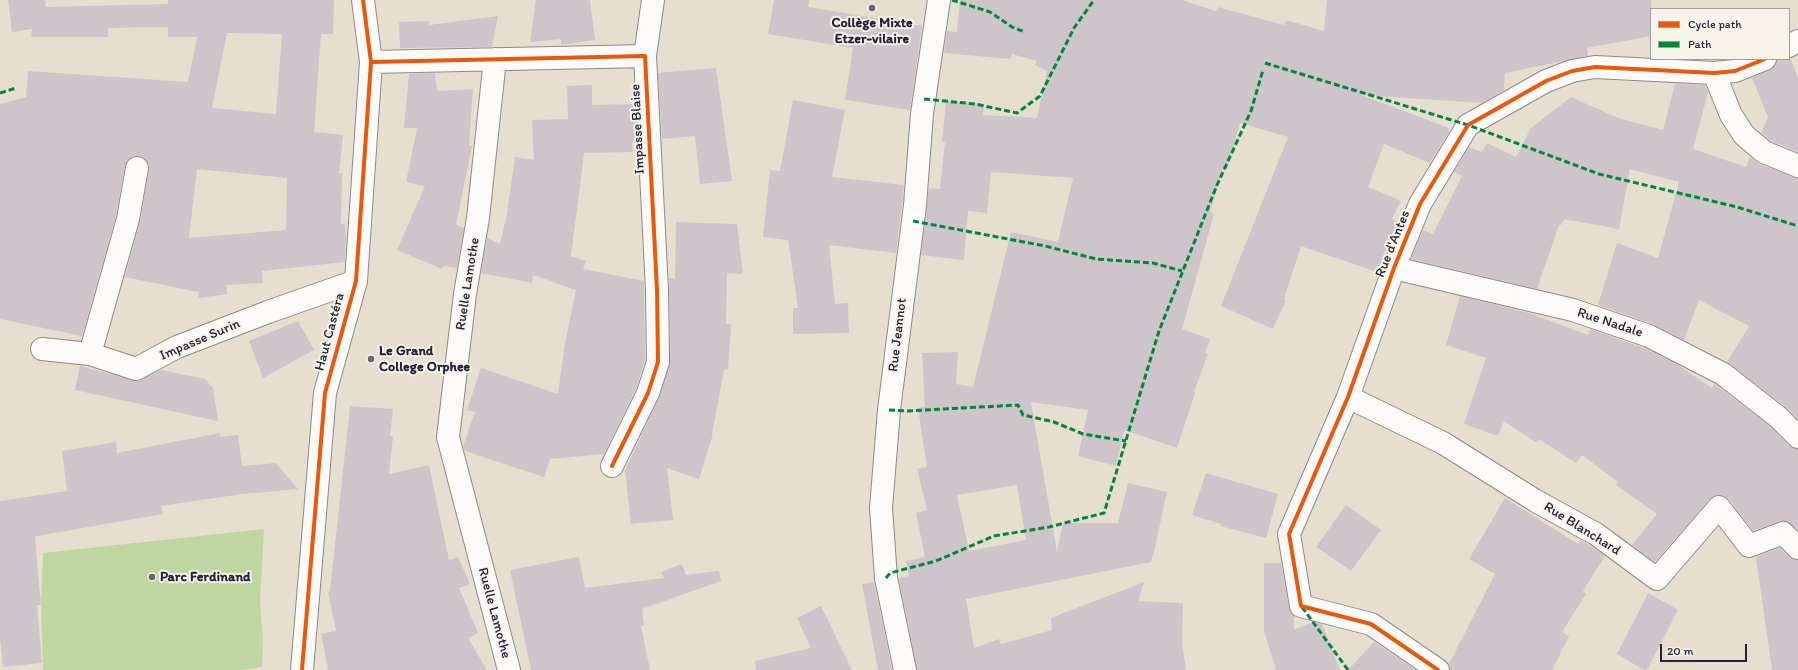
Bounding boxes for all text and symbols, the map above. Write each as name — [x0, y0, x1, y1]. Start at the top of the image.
marker: Collège Mixte Etzer-vilaire — [867, 3, 877, 13]
legend — [1650, 8, 1790, 60]
place label: Collège Mixte Etzer-vilaire — [831, 15, 913, 48]
text: Cycle path — [1688, 17, 1742, 31]
text: Path — [1688, 37, 1711, 51]
street label: Impasse Blaise — [627, 83, 649, 175]
street label: Rue d'Antes — [1372, 208, 1414, 280]
street label: Ruelle Lamothe — [452, 237, 484, 331]
street label: Haut Castéra — [312, 291, 348, 373]
street label: Rue Jeannot — [885, 297, 911, 373]
street label: Rue Nadale — [1575, 304, 1645, 342]
street label: Impasse Surin — [157, 316, 243, 364]
place label: Le Grand College Orphee — [379, 343, 470, 376]
marker: Le Grand College Orphee — [366, 354, 376, 364]
street label: Rue Blanchard — [1540, 499, 1624, 559]
street label: Ruelle Lamothe — [474, 566, 514, 660]
place label: Parc Ferdinand — [160, 569, 251, 585]
marker: Parc Ferdinand — [147, 572, 157, 582]
scale bar — [1662, 636, 1749, 662]
text: 20 m — [1667, 644, 1694, 658]

